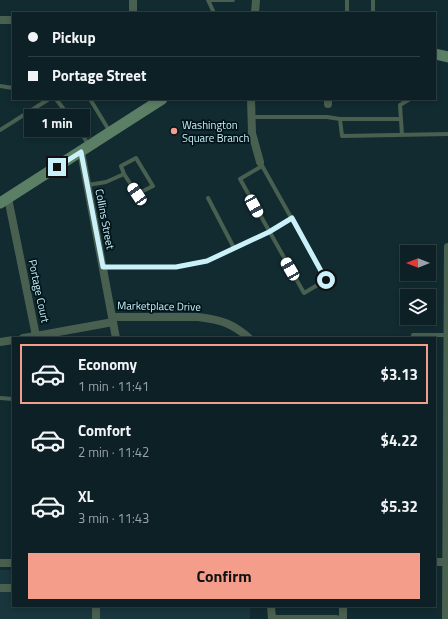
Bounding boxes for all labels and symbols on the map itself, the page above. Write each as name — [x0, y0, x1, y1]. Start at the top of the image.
callout: 1 min — [24, 109, 90, 137]
place label: Washington Square Branch — [182, 117, 250, 146]
marker: Washington Square Branch — [169, 126, 179, 136]
route end — [48, 158, 66, 176]
car — [125, 181, 149, 207]
street label: Collins Street — [91, 188, 119, 251]
car — [243, 193, 265, 219]
north arrow — [400, 245, 436, 281]
car — [279, 256, 301, 282]
street label: Portage Court — [24, 258, 54, 324]
route start — [317, 271, 335, 289]
street label: Marketplace Drive — [117, 297, 201, 315]

